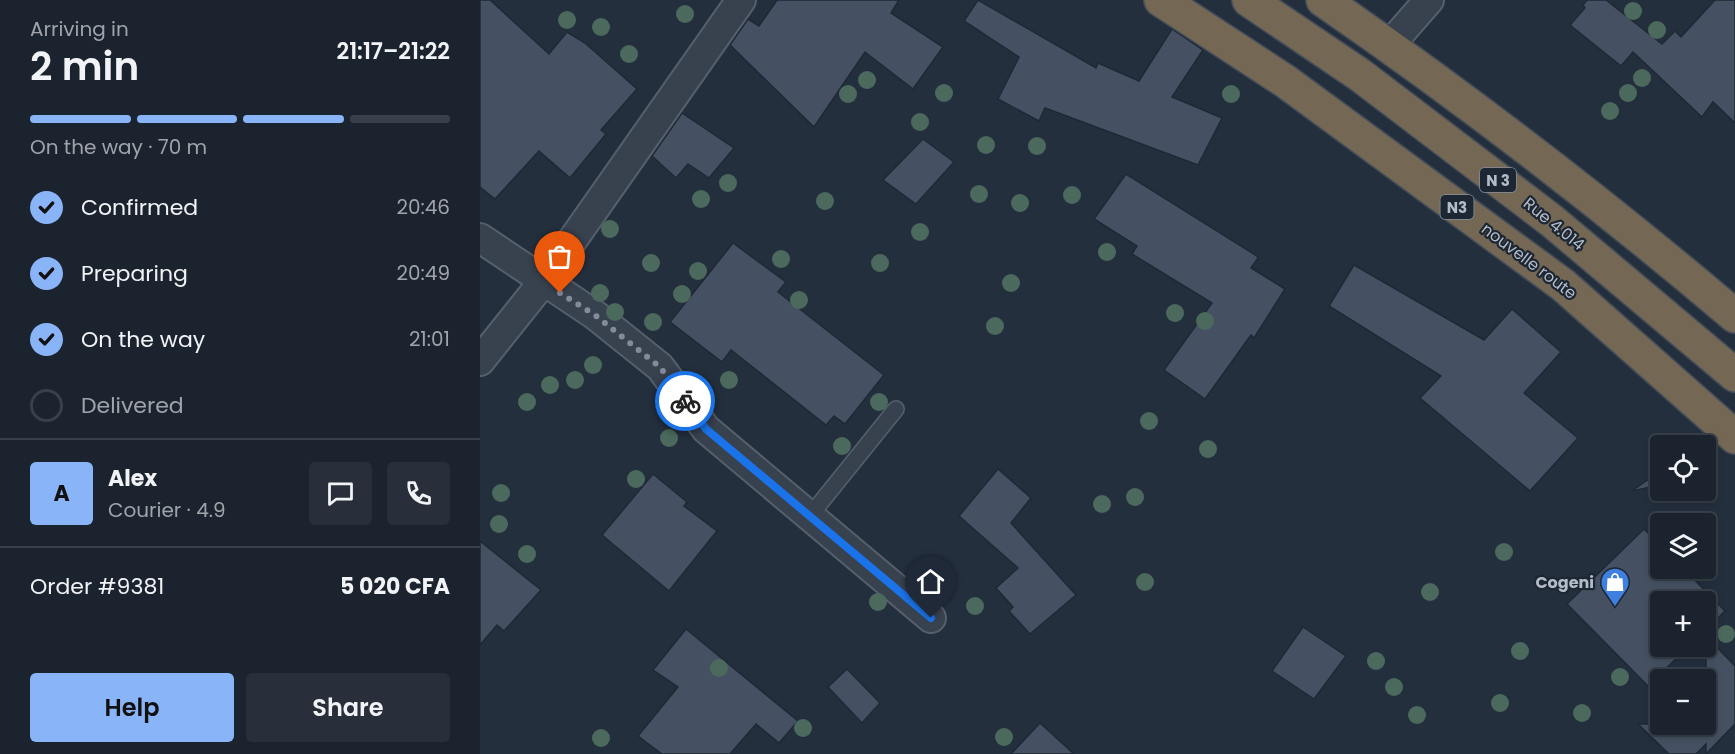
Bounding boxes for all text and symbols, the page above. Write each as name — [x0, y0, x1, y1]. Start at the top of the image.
text: Arriving in — [30, 15, 129, 43]
text: 21:17–21:22 — [337, 36, 450, 67]
text: 2 min — [30, 39, 139, 94]
text: On the way · 70 m — [30, 133, 207, 161]
road number: N 3 — [1480, 168, 1516, 192]
icon: check — [30, 191, 63, 224]
text: Confirmed — [81, 192, 198, 223]
street label: Rue 4.014 — [1518, 192, 1590, 256]
text: 20:46 — [396, 193, 450, 221]
road number: N3 — [1440, 195, 1474, 219]
street label: nouvelle route — [1477, 218, 1581, 304]
pin — [534, 231, 585, 293]
icon: bag — [543, 240, 576, 273]
icon: check — [30, 257, 63, 290]
text: Preparing — [81, 258, 188, 289]
text: 20:49 — [397, 259, 450, 287]
icon: check — [30, 323, 63, 356]
text: On the way — [81, 324, 205, 355]
text: 21:01 — [409, 325, 450, 353]
courier — [655, 371, 715, 431]
icon: bike — [669, 385, 702, 418]
text: Delivered — [81, 390, 184, 421]
map controls — [1650, 435, 1716, 735]
button: locate — [1650, 435, 1716, 501]
button: chat — [309, 462, 372, 525]
button: phone — [387, 462, 450, 525]
text: Alex — [108, 463, 157, 494]
text: A — [53, 478, 70, 509]
text: Courier · 4.9 — [108, 496, 226, 524]
button: layers — [1650, 513, 1716, 579]
pin — [905, 556, 956, 618]
icon: home — [914, 565, 947, 598]
shop icon: Cogeni — [1599, 566, 1631, 608]
text: Order #9381 — [30, 571, 164, 602]
text: 5 020 CFA — [340, 571, 450, 602]
place label: Cogeni — [1535, 571, 1594, 594]
button: + — [1650, 591, 1716, 657]
button: − — [1650, 669, 1716, 735]
button: Help — [30, 673, 234, 742]
button: Share — [246, 673, 450, 742]

